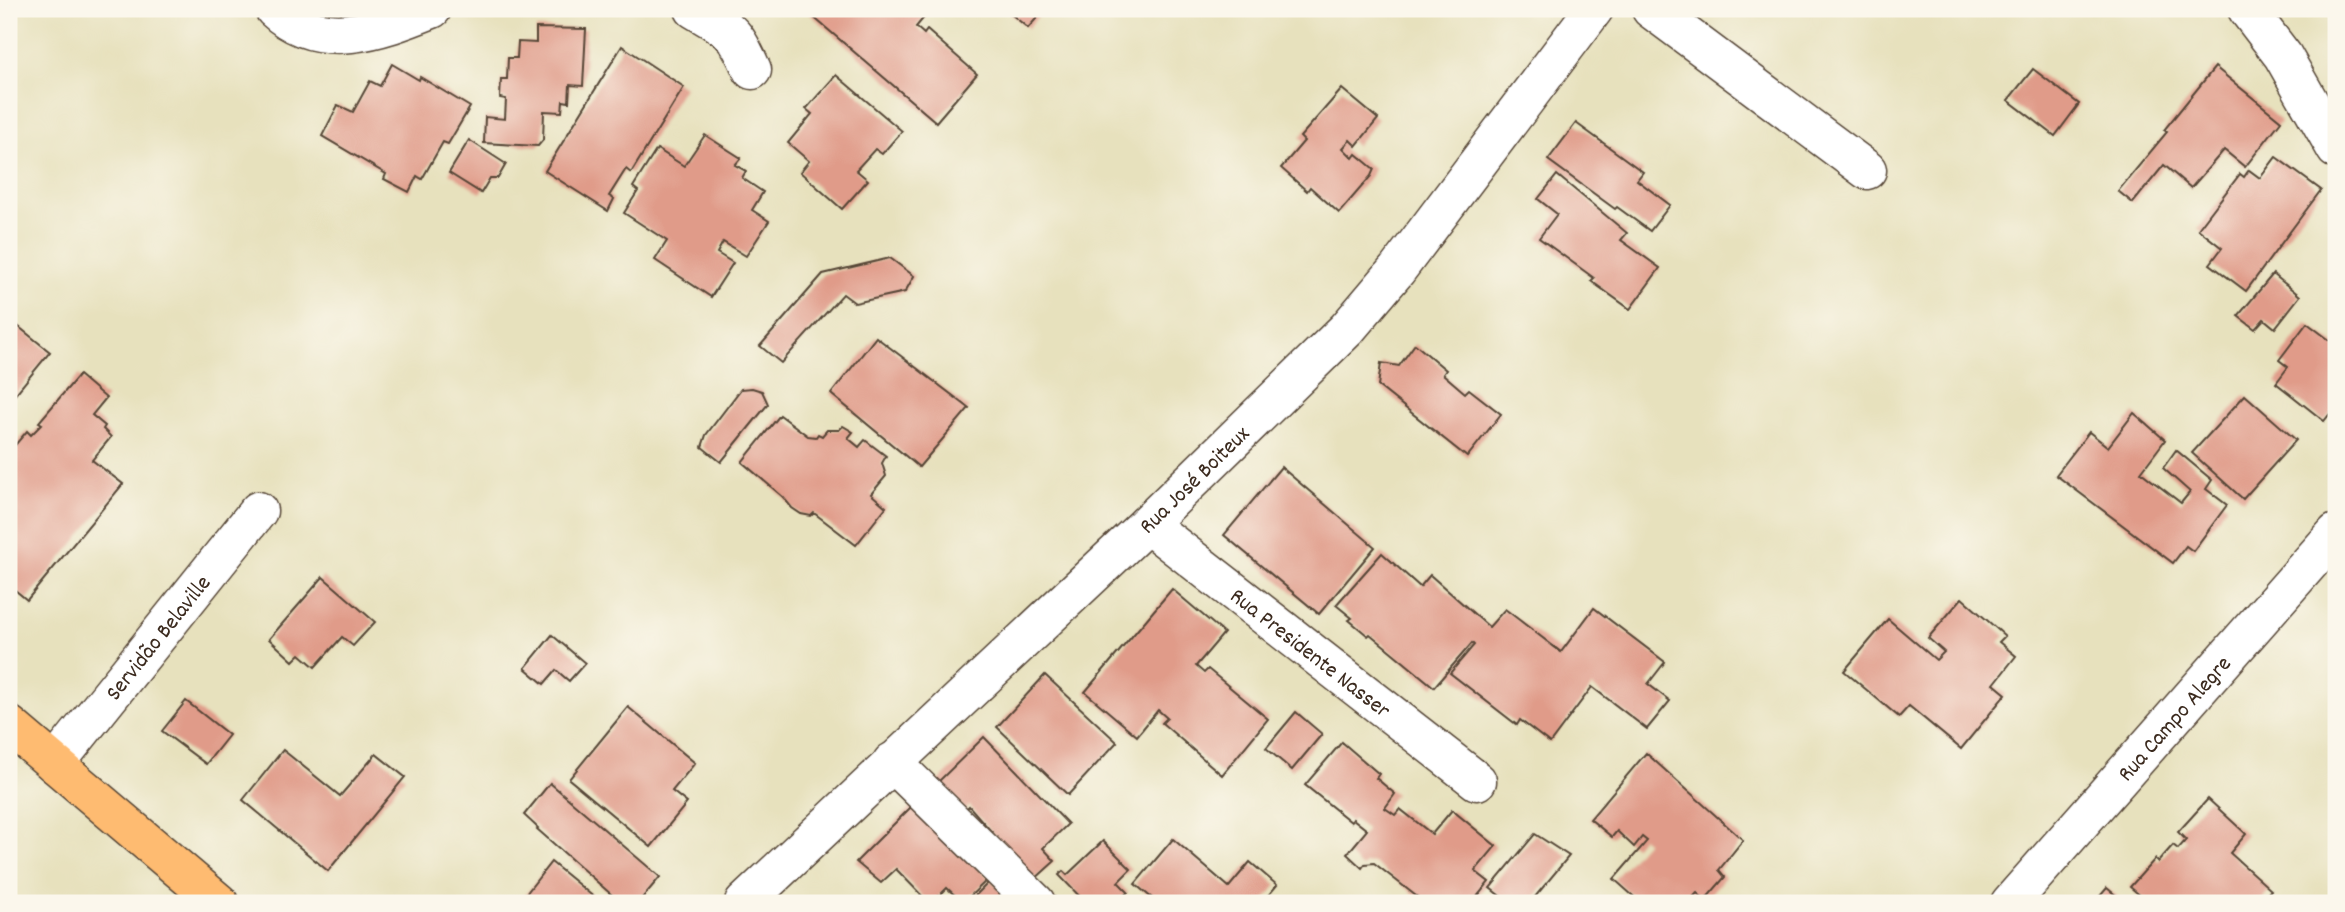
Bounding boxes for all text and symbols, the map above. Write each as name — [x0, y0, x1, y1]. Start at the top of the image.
street label: Rua José Boiteux — [1133, 419, 1259, 543]
street label: Servidão Belaville — [99, 569, 220, 709]
street label: Rua Presidente Nasser — [1222, 581, 1397, 728]
street label: Rua Campo Alegre — [2111, 650, 2241, 790]

